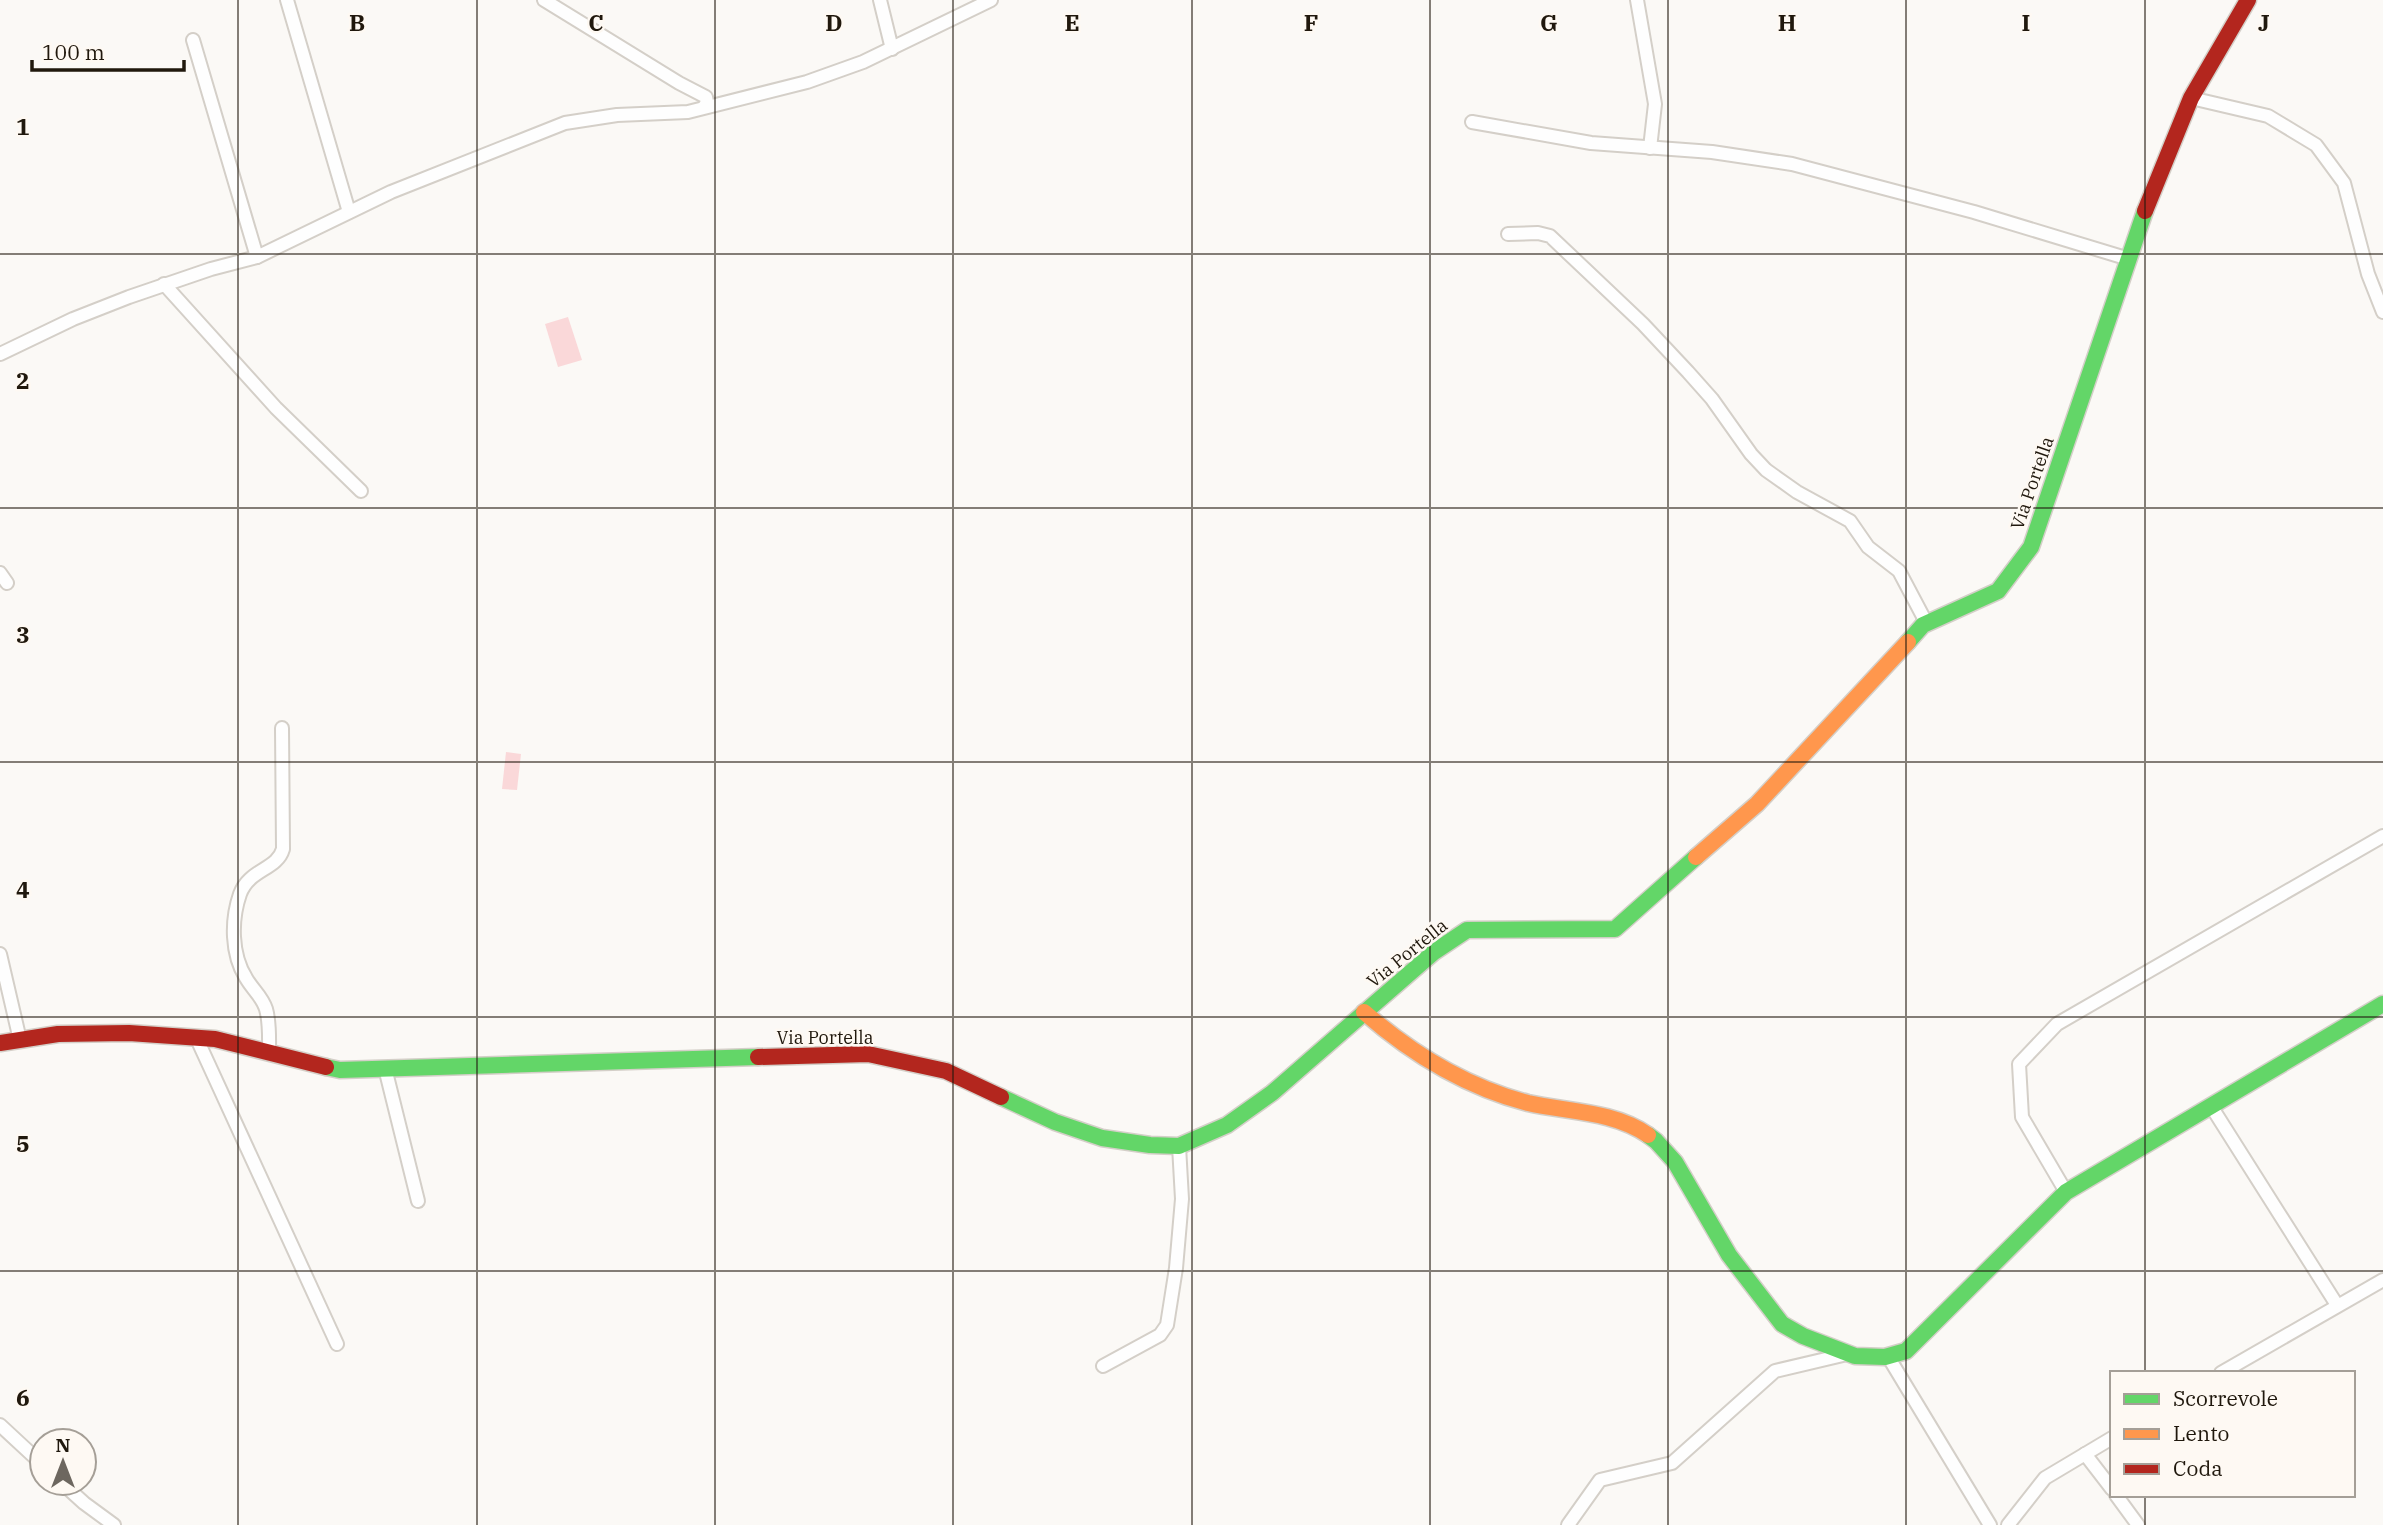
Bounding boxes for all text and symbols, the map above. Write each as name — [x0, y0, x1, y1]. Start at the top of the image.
text: B — [349, 7, 365, 37]
text: C — [588, 7, 604, 37]
text: D — [825, 7, 843, 37]
text: E — [1064, 7, 1080, 37]
text: F — [1304, 7, 1318, 37]
text: G — [1540, 7, 1558, 37]
text: H — [1778, 7, 1796, 37]
text: I — [2022, 7, 2030, 37]
text: J — [2258, 7, 2270, 37]
scale bar — [32, 28, 184, 72]
text: 100 m — [42, 38, 105, 66]
text: 1 — [16, 111, 30, 141]
text: 2 — [16, 365, 30, 395]
street label: Via Portella — [2005, 433, 2059, 533]
text: 3 — [16, 619, 30, 649]
text: 4 — [16, 874, 30, 904]
street label: Via Portella — [1362, 913, 1452, 992]
street label: Via Portella — [776, 1026, 874, 1049]
text: 5 — [16, 1128, 30, 1158]
legend — [2110, 1371, 2355, 1497]
text: 6 — [16, 1382, 30, 1412]
text: Scorrevole — [2173, 1384, 2278, 1412]
text: Lento — [2173, 1419, 2229, 1447]
north arrow — [28, 1427, 98, 1497]
text: N — [55, 1433, 71, 1457]
text: Coda — [2173, 1454, 2223, 1482]

